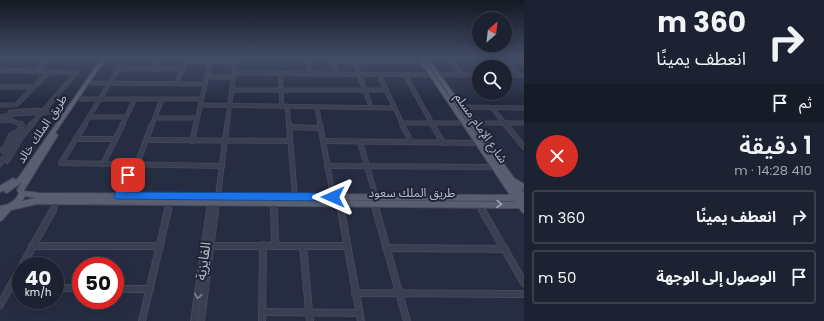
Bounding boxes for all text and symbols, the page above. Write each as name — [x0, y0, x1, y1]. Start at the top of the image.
text: 360 m — [657, 3, 746, 42]
north arrow — [472, 12, 512, 52]
map controls — [472, 12, 512, 100]
icon: right — [760, 16, 812, 68]
text: انعطف يمينًا — [656, 46, 746, 71]
button: search — [472, 60, 512, 100]
street label: شارع الإمام مسلم — [450, 89, 512, 167]
street label: طريق الملك خالد — [12, 91, 71, 167]
icon: arrive — [769, 92, 791, 114]
text: ثم — [799, 92, 812, 113]
text: 1 دقيقة — [739, 129, 812, 162]
button: close — [536, 135, 578, 177]
pin — [111, 158, 145, 192]
text: 410 m · 14:28 — [734, 161, 812, 180]
icon: arrive — [117, 164, 139, 186]
position arrow — [312, 176, 354, 218]
street label: طريق الملك سعود — [369, 184, 455, 201]
one-way arrow — [496, 200, 502, 208]
text: انعطف يمينًا — [696, 206, 776, 227]
icon: right — [788, 206, 810, 228]
text: 360 m — [538, 207, 585, 228]
street label: الفايزية — [190, 241, 216, 281]
speed limit sign: 50 — [72, 257, 124, 309]
text: 40 — [25, 264, 51, 292]
text: الوصول إلى الوجهة — [656, 266, 776, 287]
icon: arrive — [788, 266, 810, 288]
text: 50 m — [538, 267, 576, 288]
text: km/h — [25, 285, 51, 300]
one-way arrow — [194, 293, 203, 299]

